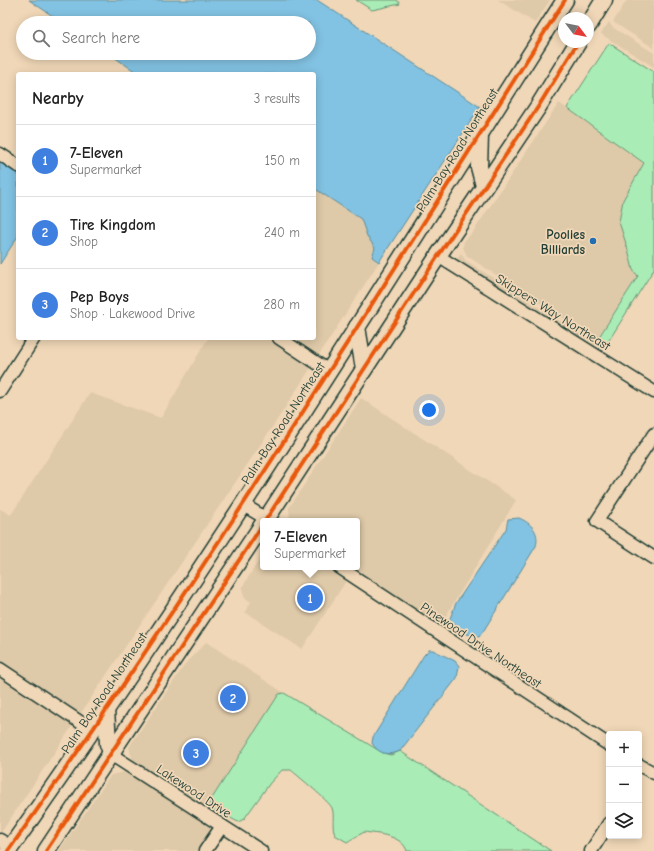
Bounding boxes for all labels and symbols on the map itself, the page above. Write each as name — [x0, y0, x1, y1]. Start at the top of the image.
north arrow — [558, 12, 594, 48]
street label: Palm Bay Road Northeast — [413, 85, 502, 214]
place label: Poolies Billiards — [541, 227, 585, 257]
marker: Poolies Billiards — [588, 236, 598, 246]
street label: Skippers Way Northeast — [493, 271, 614, 354]
street label: Palm Bay Road Northeast — [238, 358, 329, 487]
your location — [419, 400, 439, 420]
pin: 1 — [297, 583, 323, 613]
street label: Pinewood Drive Northeast — [418, 599, 545, 692]
street label: Palm Bay Road Northeast — [58, 629, 151, 756]
pin: 2 — [220, 683, 246, 713]
pin: 3 — [183, 738, 209, 768]
street label: Lakewood Drive — [154, 761, 235, 821]

